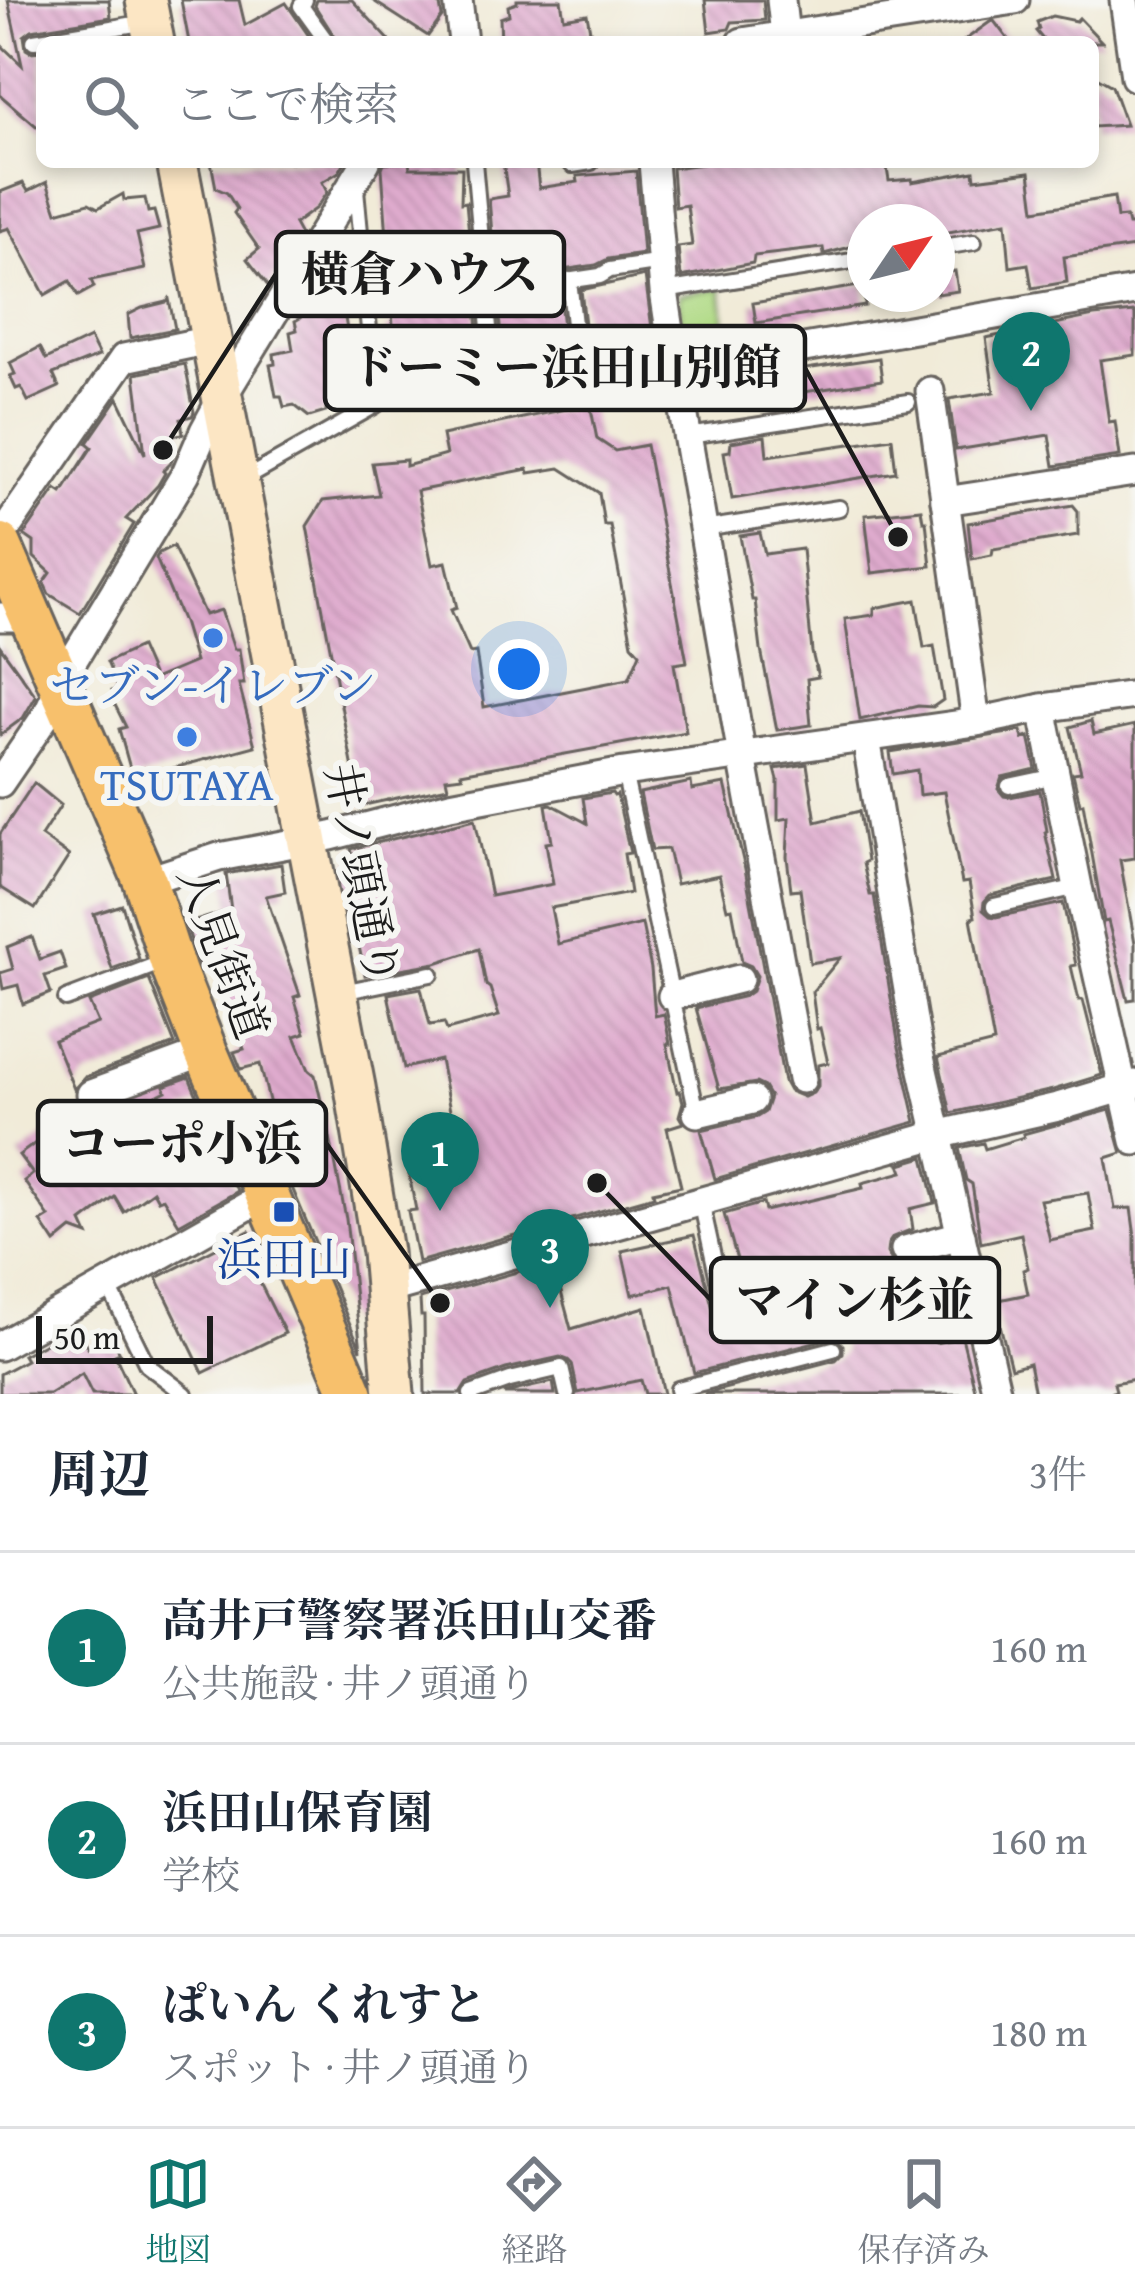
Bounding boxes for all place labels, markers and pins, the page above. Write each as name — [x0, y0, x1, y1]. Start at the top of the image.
callout: 横倉ハウス — [276, 232, 564, 316]
pin: 2 — [992, 312, 1070, 411]
callout: ドーミー浜田山別館 — [325, 326, 805, 410]
marker: セブン-イレブン — [200, 625, 226, 651]
place label: セブン-イレブン — [50, 652, 376, 717]
marker: TSUTAYA — [174, 724, 200, 750]
place label: TSUTAYA — [100, 751, 274, 816]
callout: コーポ小浜 — [38, 1101, 326, 1185]
pin: 1 — [401, 1112, 479, 1211]
marker: 浜田山 — [271, 1199, 297, 1225]
pin: 3 — [511, 1209, 589, 1308]
place label: 浜田山 — [216, 1226, 352, 1291]
callout: マイン杉並 — [711, 1258, 999, 1342]

